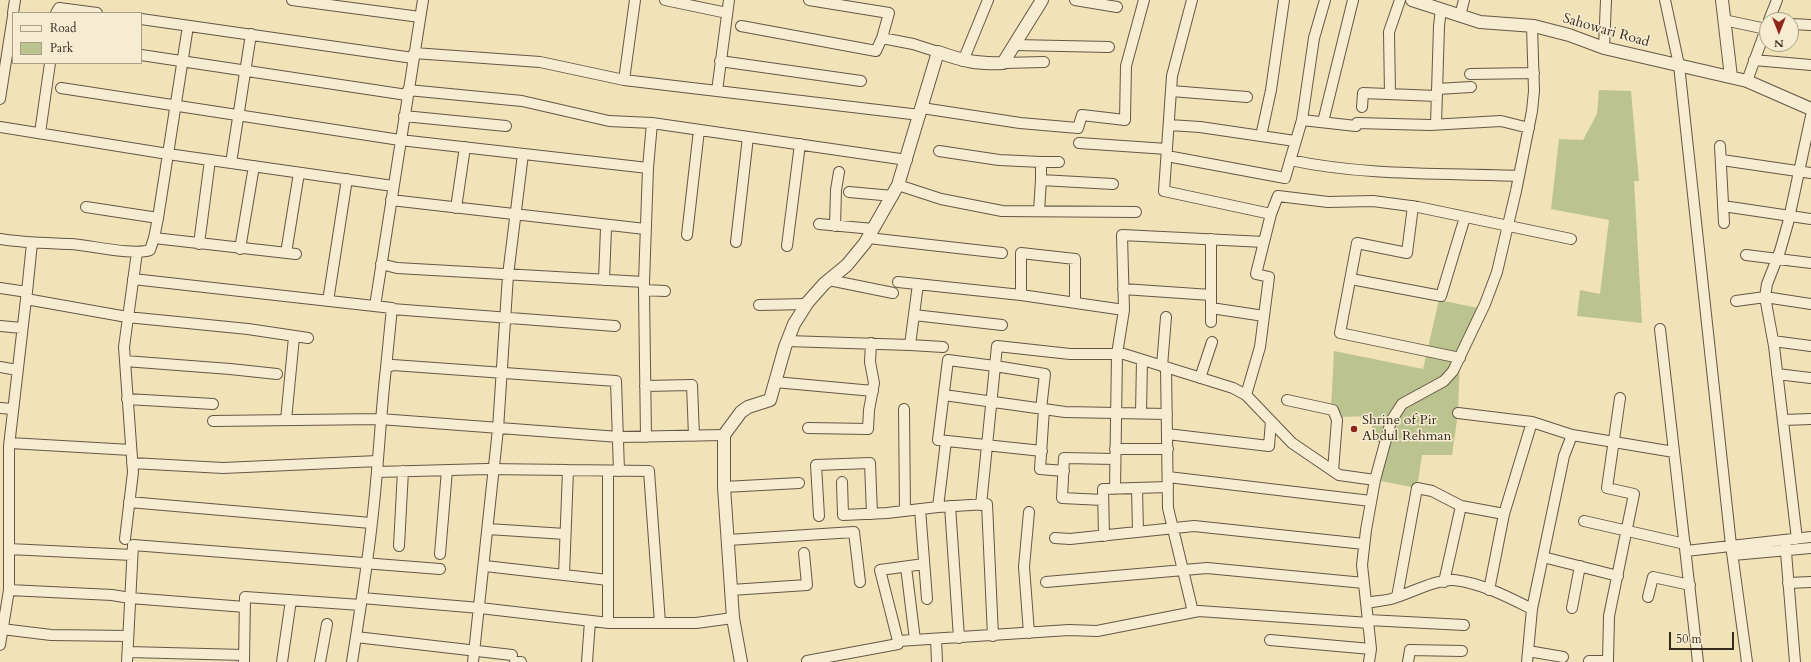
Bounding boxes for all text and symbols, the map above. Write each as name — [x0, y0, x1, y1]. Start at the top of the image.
street label: Sahowari Road — [1561, 11, 1651, 51]
legend — [12, 12, 142, 64]
north arrow — [1759, 12, 1799, 52]
text: Road — [50, 20, 76, 36]
text: N — [1774, 36, 1784, 51]
text: Park — [50, 40, 73, 56]
place label: Shrine of Pir Abdul Rehman — [1362, 413, 1452, 446]
marker: Shrine of Pir Abdul Rehman — [1349, 424, 1359, 434]
scale bar — [1671, 624, 1736, 650]
text: 50 m — [1676, 631, 1702, 647]

